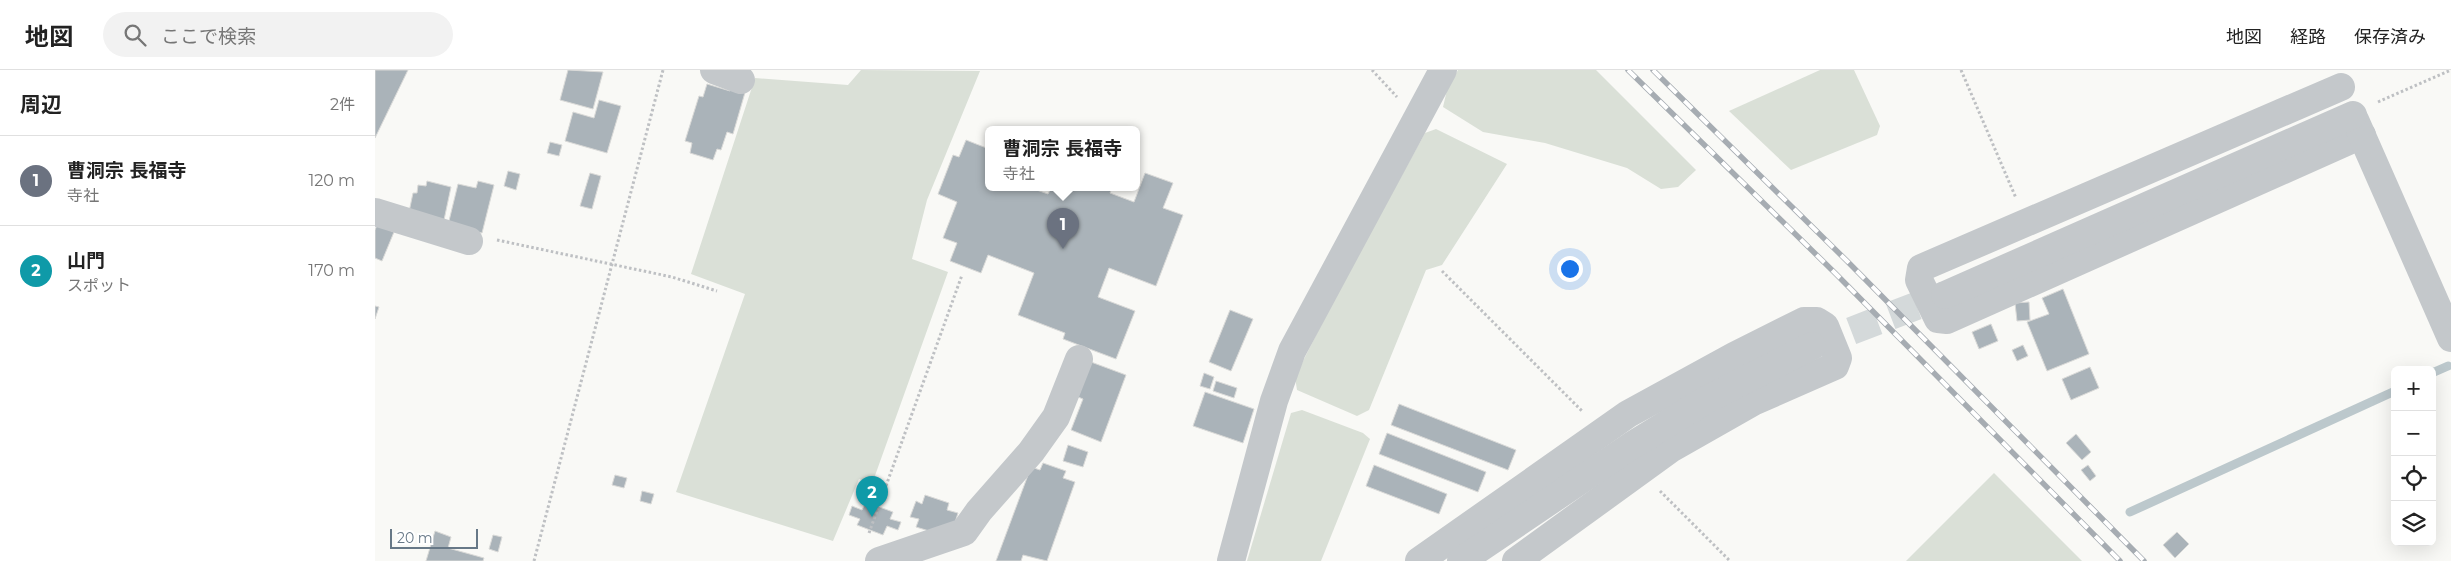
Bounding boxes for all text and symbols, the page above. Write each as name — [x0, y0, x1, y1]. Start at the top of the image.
search box — [103, 12, 453, 57]
icon: search — [121, 21, 149, 49]
text: 地図 — [25, 22, 73, 51]
text: ここで検索 — [161, 25, 256, 48]
text: 地図 — [2226, 26, 2262, 48]
text: 経路 — [2290, 26, 2326, 48]
text: 保存済み — [2354, 26, 2426, 48]
text: 周辺 — [20, 92, 62, 117]
text: 2件 — [330, 95, 355, 114]
popup — [985, 126, 1140, 191]
text: 曹洞宗 長福寺 — [1003, 137, 1122, 160]
text: 曹洞宗 長福寺 — [67, 159, 186, 182]
text: 寺社 — [1003, 164, 1035, 183]
text: 1 — [33, 171, 39, 190]
text: 120 m — [308, 171, 355, 190]
text: 寺社 — [67, 186, 99, 205]
pin: 1 — [1047, 208, 1079, 249]
text: 山門 — [67, 249, 105, 272]
your location — [1557, 256, 1583, 282]
text: 2 — [31, 261, 41, 280]
text: 170 m — [308, 261, 355, 280]
text: スポット — [67, 276, 131, 295]
map controls — [2391, 366, 2436, 546]
button: + — [2391, 366, 2436, 411]
button: − — [2391, 411, 2436, 456]
button: locate — [2391, 456, 2436, 501]
pin: 2 — [856, 476, 888, 517]
button: layers — [2391, 501, 2436, 546]
scale bar — [390, 526, 477, 549]
text: 20 m — [397, 529, 433, 547]

